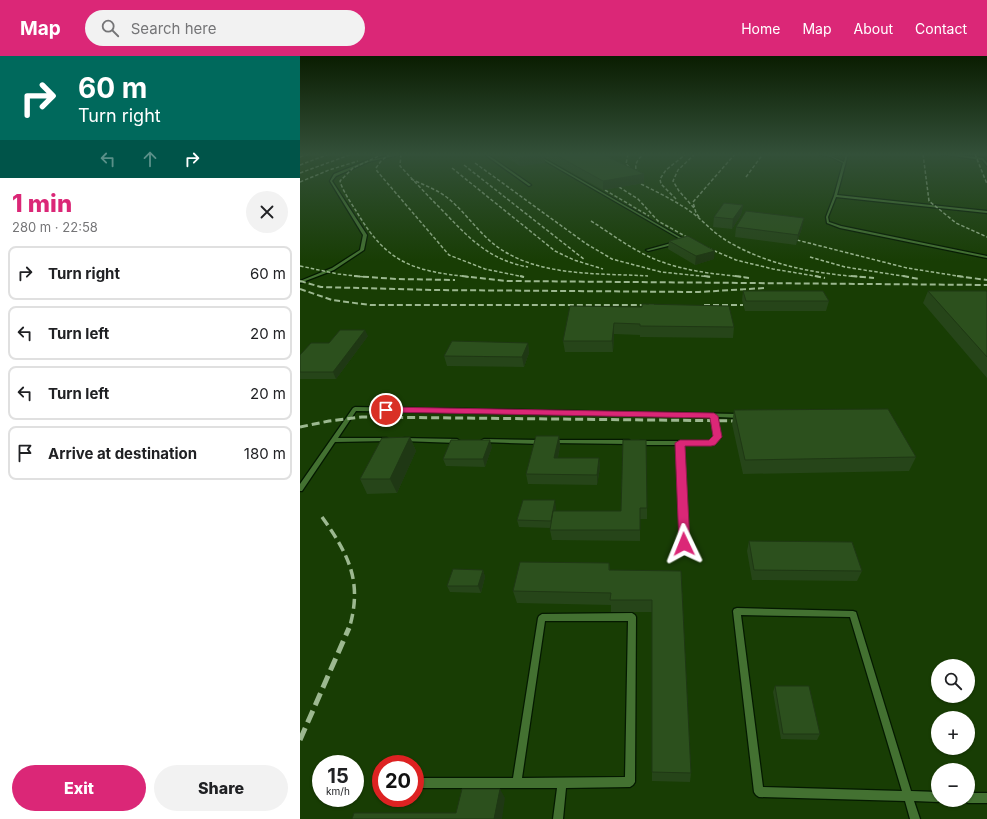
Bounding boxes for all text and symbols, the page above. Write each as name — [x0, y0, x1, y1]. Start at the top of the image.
search box — [85, 10, 365, 46]
text: Map — [20, 17, 61, 40]
icon: search — [99, 17, 121, 39]
text: Search here — [131, 19, 216, 38]
text: Home — [741, 20, 780, 37]
text: Map — [802, 20, 832, 37]
text: About — [854, 20, 893, 37]
text: Contact — [915, 20, 967, 37]
text: 60 m — [78, 71, 147, 105]
icon: right — [12, 72, 64, 124]
text: Turn right — [78, 105, 161, 126]
icon: left — [97, 148, 119, 170]
icon: ahead — [139, 148, 161, 170]
icon: right — [181, 148, 203, 170]
text: 1 min — [12, 189, 72, 218]
button: close — [246, 191, 288, 233]
text: 280 m · 22:58 — [12, 219, 98, 235]
icon: right — [14, 262, 36, 284]
text: Turn right — [48, 264, 120, 283]
text: 60 m — [250, 264, 286, 283]
icon: left — [14, 322, 36, 344]
text: Turn left — [48, 324, 109, 343]
text: 20 m — [250, 324, 286, 343]
icon: left — [14, 382, 36, 404]
text: Turn left — [48, 384, 109, 403]
text: 20 m — [250, 384, 286, 403]
pin — [369, 393, 403, 427]
icon: arrive — [375, 399, 397, 421]
icon: arrive — [14, 442, 36, 464]
text: Arrive at destination — [48, 444, 197, 463]
text: 180 m — [244, 444, 286, 463]
position arrow — [663, 523, 705, 565]
map controls — [931, 659, 975, 807]
button: search — [931, 659, 975, 703]
button: + — [931, 711, 975, 755]
speed limit sign: 20 — [372, 755, 424, 807]
button: − — [931, 763, 975, 807]
text: 15 — [327, 764, 349, 788]
button: Exit — [12, 765, 146, 811]
button: Share — [154, 765, 288, 811]
text: km/h — [326, 785, 350, 797]

